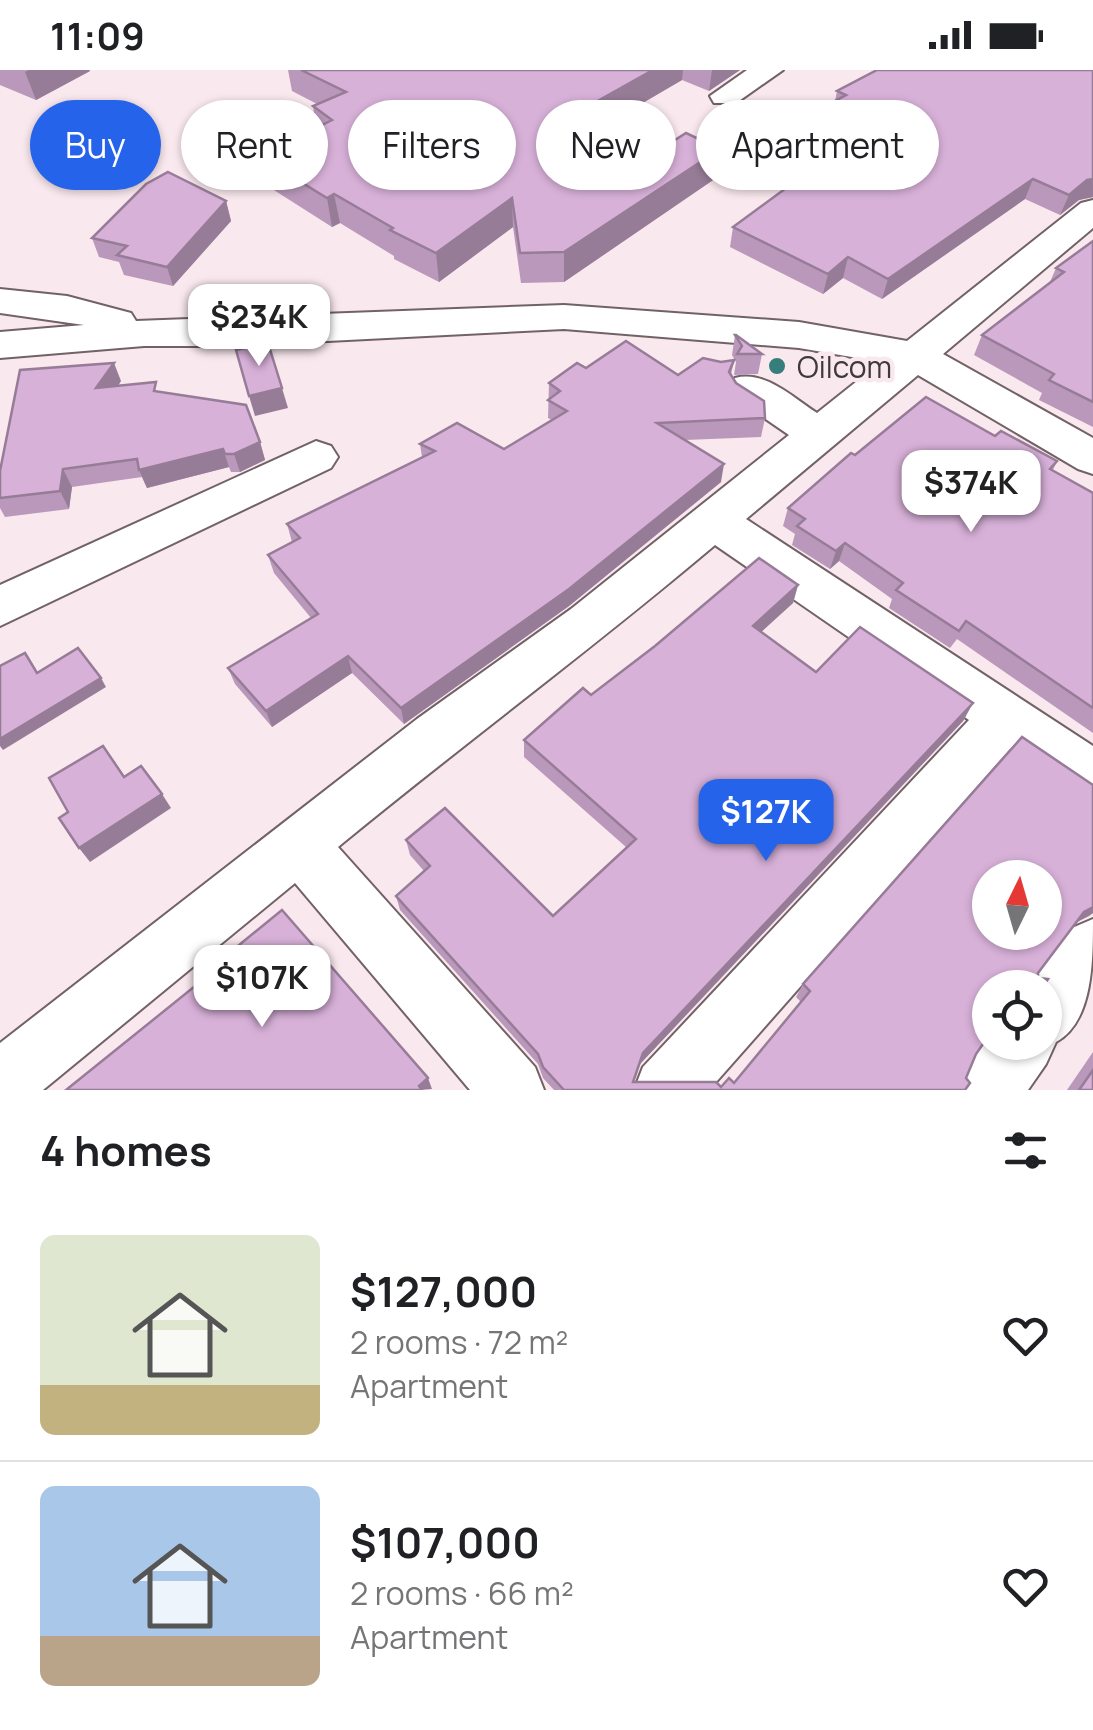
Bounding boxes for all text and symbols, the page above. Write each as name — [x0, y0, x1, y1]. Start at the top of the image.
text: 11:09 — [50, 9, 145, 61]
chip: Buy — [30, 100, 161, 190]
chip: Rent — [181, 100, 328, 190]
chip: Filters — [348, 100, 516, 190]
chip: New — [536, 100, 676, 190]
chip: Apartment — [696, 100, 939, 190]
pin: $234K — [189, 284, 329, 369]
text: $234K — [210, 294, 308, 338]
place label: Oilcom — [797, 346, 892, 387]
marker: Oilcom — [766, 355, 788, 377]
pin: $374K — [901, 450, 1041, 535]
text: $374K — [924, 460, 1018, 504]
pin: $127K — [696, 779, 836, 864]
text: $127K — [721, 789, 811, 833]
north arrow — [972, 860, 1062, 950]
map controls — [972, 860, 1062, 1060]
pin: $107K — [192, 945, 332, 1030]
text: $107K — [216, 955, 308, 999]
button: locate — [972, 970, 1062, 1060]
text: 4 homes — [40, 1121, 212, 1179]
icon: filters — [998, 1123, 1053, 1178]
text: $127,000 — [350, 1262, 537, 1320]
icon: home — [120, 1275, 240, 1395]
icon: heart — [998, 1308, 1053, 1363]
text: 2 rooms · 72 m² — [350, 1320, 568, 1364]
text: Apartment — [350, 1364, 508, 1408]
text: $107,000 — [350, 1513, 540, 1571]
icon: home — [120, 1526, 240, 1646]
icon: heart — [998, 1559, 1053, 1614]
text: 2 rooms · 66 m² — [350, 1571, 574, 1615]
text: Apartment — [350, 1615, 508, 1659]

